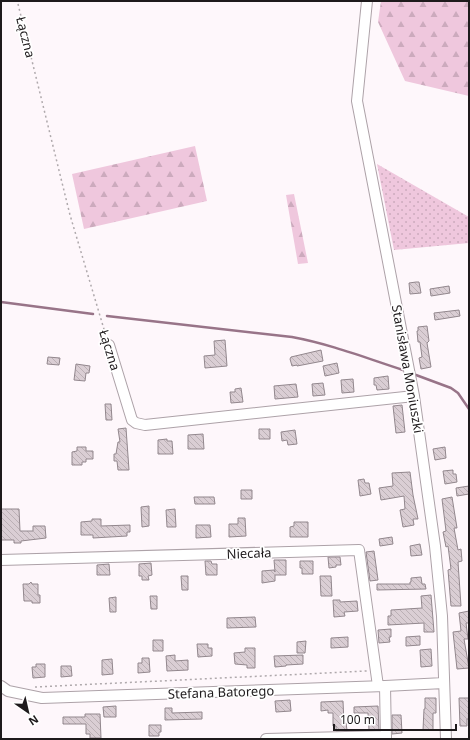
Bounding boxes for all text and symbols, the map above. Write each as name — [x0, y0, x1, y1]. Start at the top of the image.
street label: Łączna — [12, 15, 40, 59]
street label: Stanisława Moniuszki — [388, 303, 428, 435]
street label: Łączna — [95, 327, 125, 373]
street label: Niecała — [226, 543, 272, 563]
street label: Stefana Batorego — [168, 681, 275, 703]
north arrow — [8, 692, 48, 732]
scale bar — [334, 706, 456, 732]
text: 100 m — [340, 711, 375, 728]
text: N — [26, 712, 42, 729]

